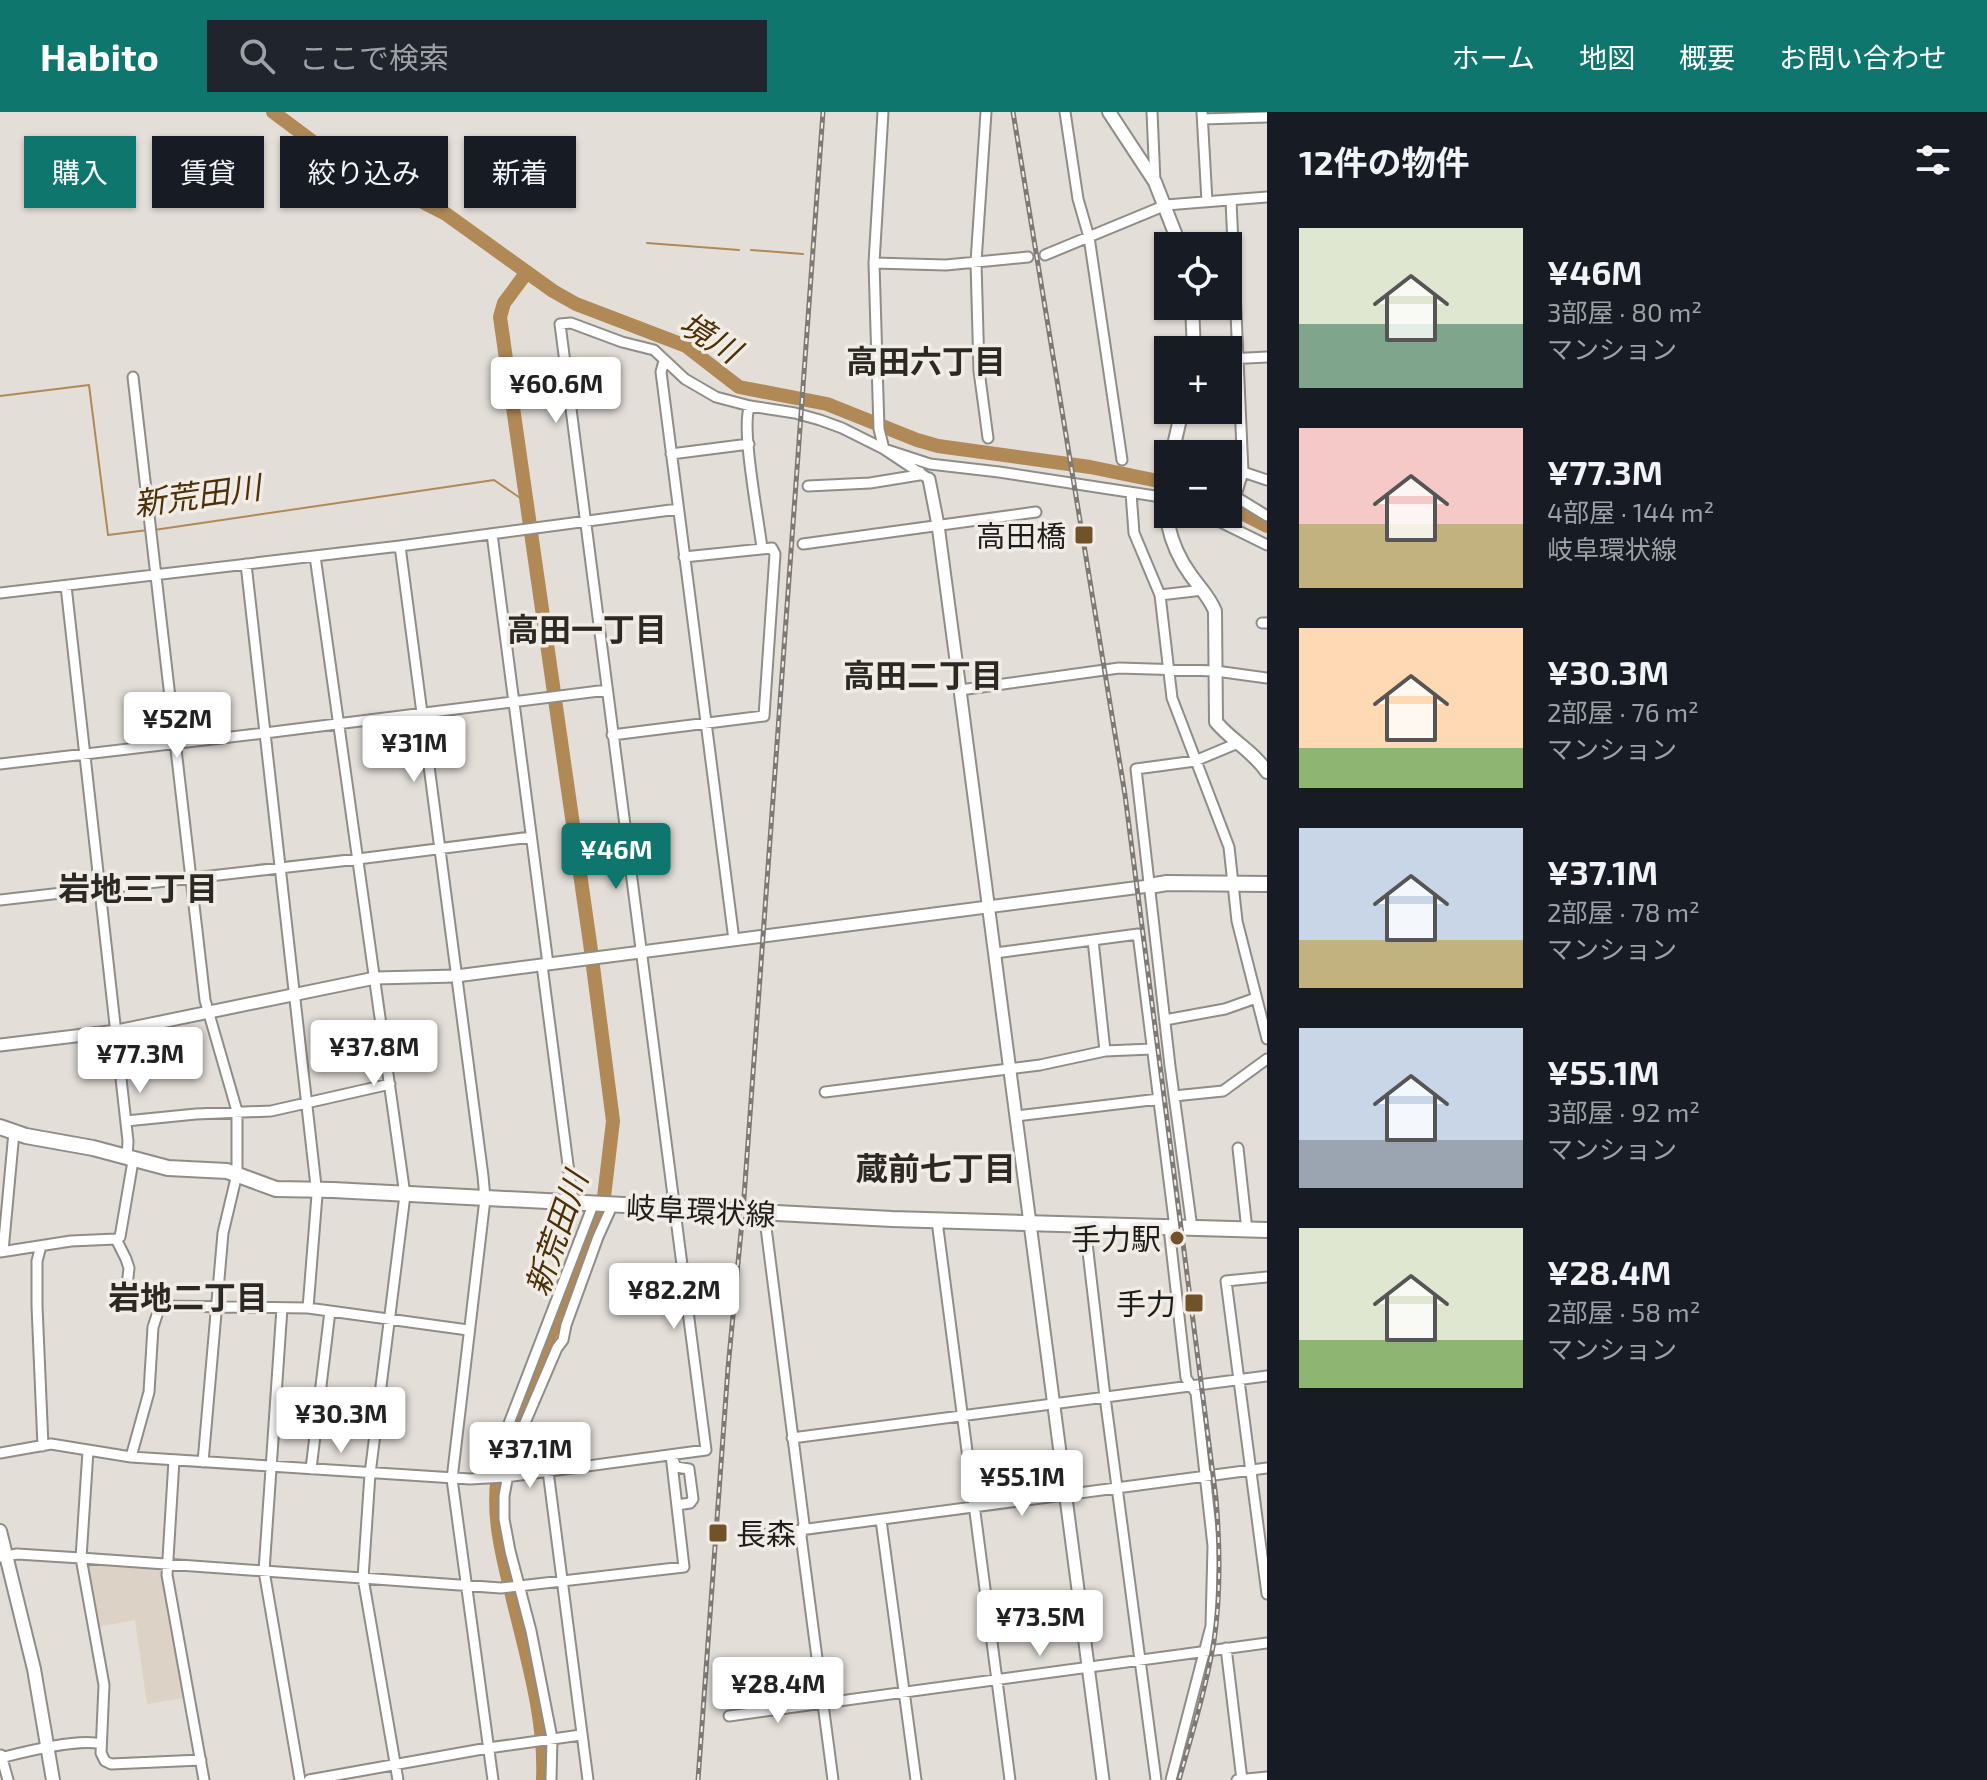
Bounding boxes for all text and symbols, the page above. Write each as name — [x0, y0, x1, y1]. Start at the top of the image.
search box — [207, 20, 767, 92]
text: Habito — [40, 33, 159, 79]
icon: search — [235, 34, 279, 78]
text: ここで検索 — [299, 39, 449, 75]
text: ホーム — [1452, 40, 1535, 74]
text: 地図 — [1579, 40, 1635, 74]
text: 概要 — [1679, 40, 1735, 74]
text: お問い合わせ — [1779, 40, 1947, 74]
chip: 購入 — [24, 136, 136, 208]
chip: 賃貸 — [152, 136, 264, 208]
chip: 絞り込み — [280, 136, 448, 208]
chip: 新着 — [464, 136, 576, 208]
icon: filters — [1911, 138, 1955, 182]
text: 12件の物件 — [1299, 141, 1469, 182]
map controls — [1154, 232, 1242, 528]
button: locate — [1154, 232, 1242, 320]
text: ¥46M — [1547, 251, 1642, 292]
icon: home — [1363, 260, 1459, 356]
text: 3部屋 · 80 m² — [1547, 296, 1702, 327]
water label: 境川 — [674, 303, 751, 371]
text: マンション — [1547, 333, 1677, 364]
button: + — [1154, 336, 1242, 424]
district label: 高田六丁目 — [846, 341, 1006, 379]
pin: ¥60.6M — [491, 357, 621, 425]
text: ¥60.6M — [509, 367, 603, 398]
button: − — [1154, 440, 1242, 528]
text: ¥77.3M — [1547, 451, 1663, 492]
icon: home — [1363, 460, 1459, 556]
water label: 新荒田川 — [131, 466, 266, 522]
text: 4部屋 · 144 m² — [1547, 496, 1714, 527]
place label: 高田橋 — [976, 517, 1066, 553]
marker: 高田橋 — [1073, 524, 1095, 546]
text: 岐阜環状線 — [1547, 533, 1677, 564]
district label: 高田一丁目 — [507, 609, 667, 647]
text: ¥30.3M — [1547, 651, 1669, 692]
district label: 高田二丁目 — [843, 655, 1003, 693]
icon: home — [1363, 660, 1459, 756]
pin: ¥52M — [130, 692, 224, 760]
text: 2部屋 · 76 m² — [1547, 696, 1699, 727]
text: ¥52M — [142, 702, 212, 733]
pin: ¥31M — [367, 716, 461, 784]
text: ¥31M — [380, 726, 448, 757]
text: マンション — [1547, 733, 1677, 764]
pin: ¥46M — [569, 823, 663, 891]
text: ¥46M — [580, 833, 652, 864]
text: ¥37.1M — [1547, 851, 1658, 892]
icon: home — [1363, 860, 1459, 956]
district label: 岩地三丁目 — [58, 868, 218, 906]
text: 2部屋 · 78 m² — [1547, 896, 1700, 927]
text: マンション — [1547, 933, 1677, 964]
pin: ¥37.8M — [309, 1020, 439, 1088]
pin: ¥77.3M — [75, 1027, 205, 1095]
text: ¥37.8M — [329, 1030, 420, 1061]
text: ¥77.3M — [96, 1037, 184, 1068]
text: ¥55.1M — [1547, 1051, 1660, 1092]
icon: home — [1363, 1060, 1459, 1156]
text: 3部屋 · 92 m² — [1547, 1096, 1700, 1127]
text: マンション — [1547, 1133, 1677, 1164]
district label: 蔵前七丁目 — [856, 1148, 1016, 1186]
water label: 新荒田川 — [516, 1163, 595, 1300]
street label: 岐阜環状線 — [625, 1188, 777, 1232]
place label: 手力駅 — [1071, 1220, 1161, 1256]
marker: 手力駅 — [1168, 1229, 1186, 1247]
text: ¥28.4M — [1547, 1251, 1671, 1292]
icon: home — [1363, 1260, 1459, 1356]
pin: ¥82.2M — [609, 1263, 739, 1331]
text: ¥82.2M — [627, 1273, 721, 1304]
district label: 岩地二丁目 — [108, 1277, 268, 1315]
place label: 手力 — [1116, 1285, 1176, 1321]
marker: 手力 — [1183, 1292, 1205, 1314]
text: 2部屋 · 58 m² — [1547, 1296, 1700, 1327]
text: マンション — [1547, 1333, 1677, 1364]
pin: ¥30.3M — [276, 1387, 406, 1455]
text: ¥30.3M — [294, 1397, 388, 1428]
pin: ¥37.1M — [465, 1422, 595, 1490]
text: ¥37.1M — [488, 1432, 572, 1463]
pin: ¥55.1M — [957, 1450, 1087, 1518]
text: ¥55.1M — [979, 1460, 1065, 1491]
place label: 長森 — [736, 1515, 796, 1551]
marker: 長森 — [707, 1522, 729, 1544]
pin: ¥73.5M — [975, 1590, 1105, 1658]
text: ¥73.5M — [995, 1600, 1085, 1631]
pin: ¥28.4M — [713, 1657, 843, 1725]
text: ¥28.4M — [730, 1667, 826, 1698]

